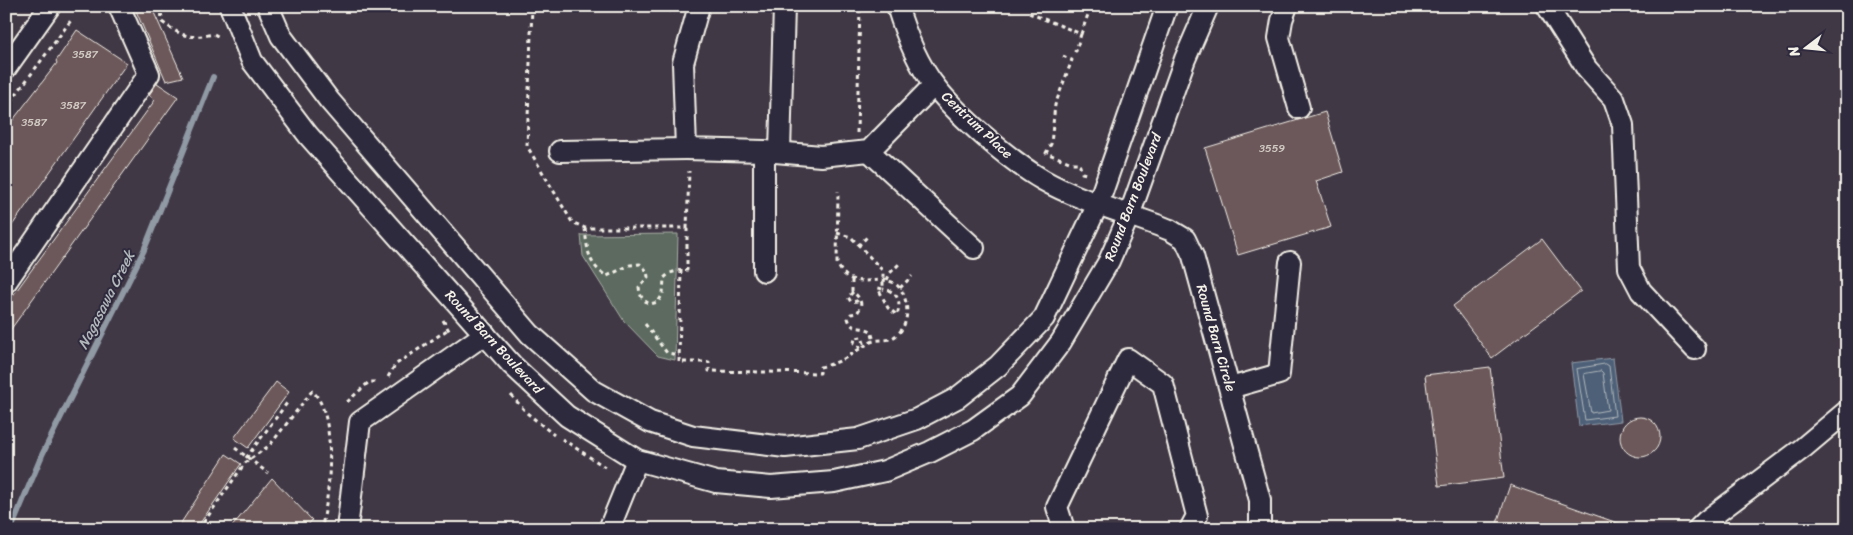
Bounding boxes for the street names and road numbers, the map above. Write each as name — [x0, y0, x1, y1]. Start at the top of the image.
street label: Centrum Place — [935, 85, 1019, 165]
street label: Round Barn Boulevard — [1097, 128, 1170, 265]
street label: Round Barn Circle — [1189, 281, 1243, 395]
street label: Round Barn Boulevard — [439, 284, 550, 401]

